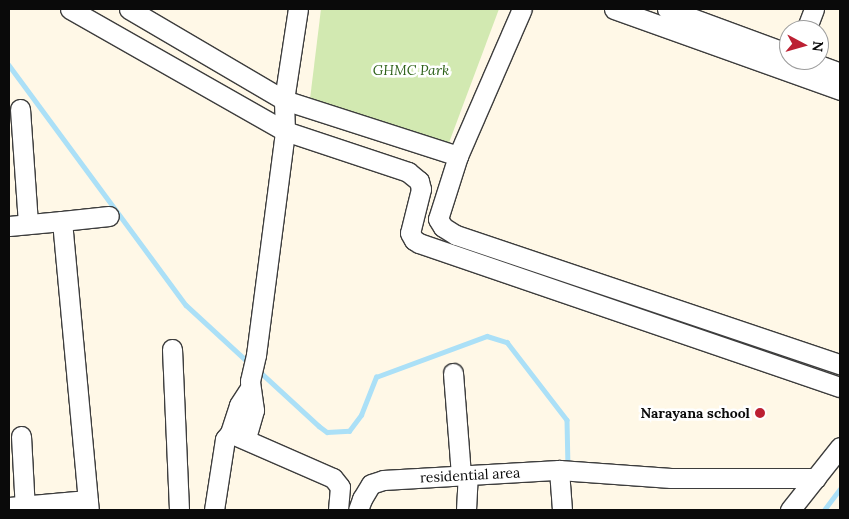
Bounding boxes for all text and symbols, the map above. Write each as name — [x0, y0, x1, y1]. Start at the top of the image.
north arrow — [779, 20, 829, 70]
text: N — [808, 40, 827, 53]
park label: GHMC Park — [373, 62, 449, 78]
place label: Narayana school — [641, 405, 750, 421]
marker: Narayana school — [754, 407, 766, 419]
street label: residential area — [419, 464, 521, 486]

